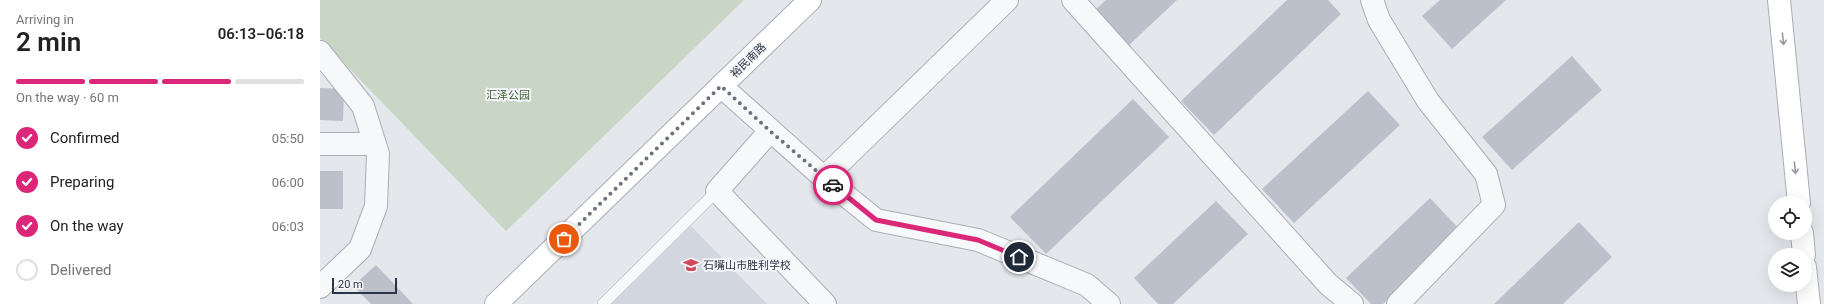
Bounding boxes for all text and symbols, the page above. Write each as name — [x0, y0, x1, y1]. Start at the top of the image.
text: Arriving in — [16, 12, 74, 27]
text: 06:13–06:18 — [218, 25, 304, 43]
text: 2 min — [16, 27, 81, 57]
one-way arrow — [1779, 32, 1787, 45]
street label: 裕民南路 — [728, 40, 769, 80]
park label: 汇泽公园 — [486, 89, 530, 102]
text: On the way · 60 m — [16, 90, 119, 105]
icon: check — [16, 127, 38, 149]
text: Confirmed — [50, 129, 120, 147]
text: 05:50 — [272, 131, 304, 146]
one-way arrow — [1792, 161, 1799, 174]
courier — [813, 165, 853, 205]
icon: check — [16, 171, 38, 193]
text: Preparing — [50, 173, 114, 191]
icon: car — [822, 174, 844, 196]
text: 06:00 — [272, 175, 304, 190]
map controls — [1768, 196, 1812, 292]
button: locate — [1768, 196, 1812, 240]
icon: check — [16, 215, 38, 237]
text: On the way — [50, 217, 124, 235]
text: 06:03 — [272, 219, 304, 234]
pin — [547, 222, 581, 256]
icon: bag — [553, 228, 575, 250]
pin — [1002, 240, 1036, 274]
icon: home — [1008, 246, 1030, 268]
button: layers — [1768, 248, 1812, 292]
school or university icon: 石嘴山市胜利学校 — [682, 256, 700, 274]
place label: 石嘴山市胜利学校 — [703, 259, 791, 272]
text: Delivered — [50, 261, 112, 279]
scale bar — [332, 276, 397, 295]
text: 20 m — [338, 278, 363, 291]

